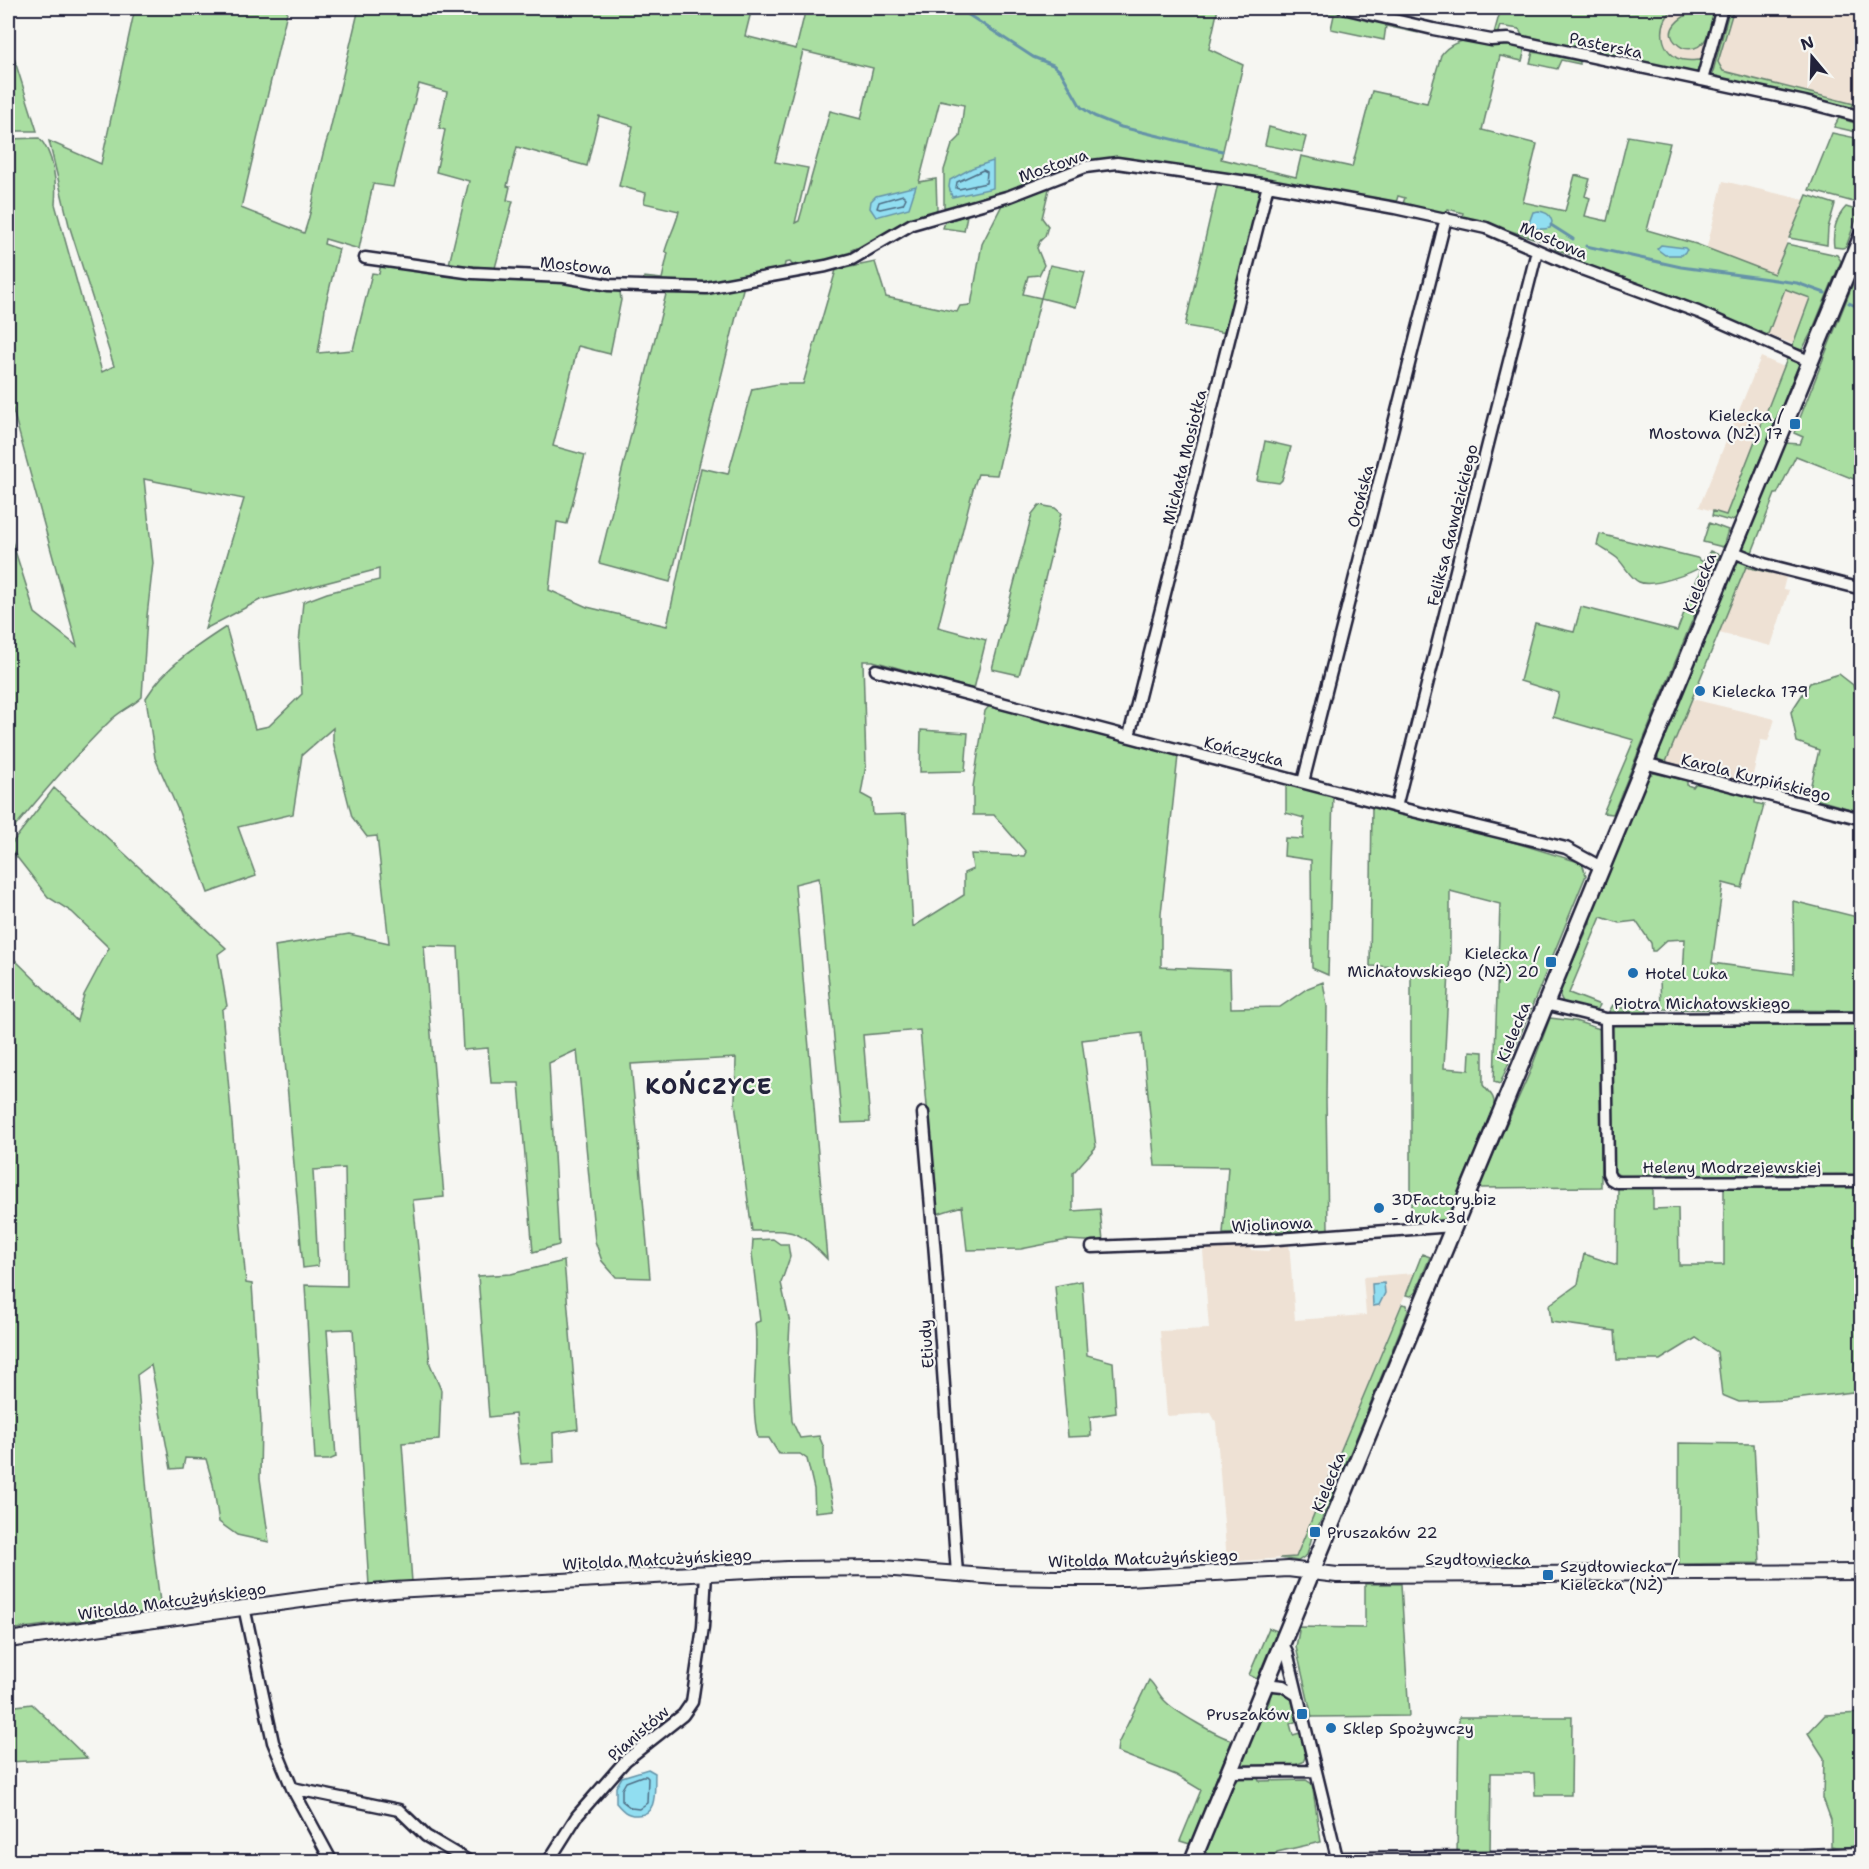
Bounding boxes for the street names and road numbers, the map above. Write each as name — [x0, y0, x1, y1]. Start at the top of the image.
street label: Pasterska — [1567, 27, 1645, 64]
street label: Mostowa — [1016, 144, 1091, 187]
street label: Mostowa — [1517, 217, 1591, 264]
street label: Mostowa — [539, 251, 613, 280]
street label: Michała Mosiołka — [1158, 387, 1211, 527]
street label: Feliksa Gawdzickiego — [1422, 442, 1483, 608]
street label: Orońska — [1343, 463, 1378, 530]
street label: Kielecka — [1678, 550, 1721, 616]
street label: Kończycka — [1202, 731, 1286, 772]
street label: Karola Kurpińskiego — [1679, 749, 1833, 806]
street label: Piotra Michałowskiego — [1614, 993, 1790, 1014]
street label: Kielecka — [1492, 999, 1535, 1065]
street label: Heleny Modrzejewskiej — [1643, 1157, 1821, 1178]
street label: Wiolinowa — [1231, 1212, 1313, 1237]
street label: Etiudy — [914, 1319, 939, 1369]
street label: Kielecka — [1307, 1449, 1350, 1515]
street label: Witolda Małcużyńskiego — [562, 1544, 752, 1575]
street label: Witolda Małcużyńskiego — [1048, 1545, 1238, 1572]
street label: Szydłowiecka — [1425, 1549, 1531, 1570]
street label: Witolda Małcużyńskiego — [77, 1578, 268, 1625]
street label: Pianistów — [603, 1701, 673, 1766]

